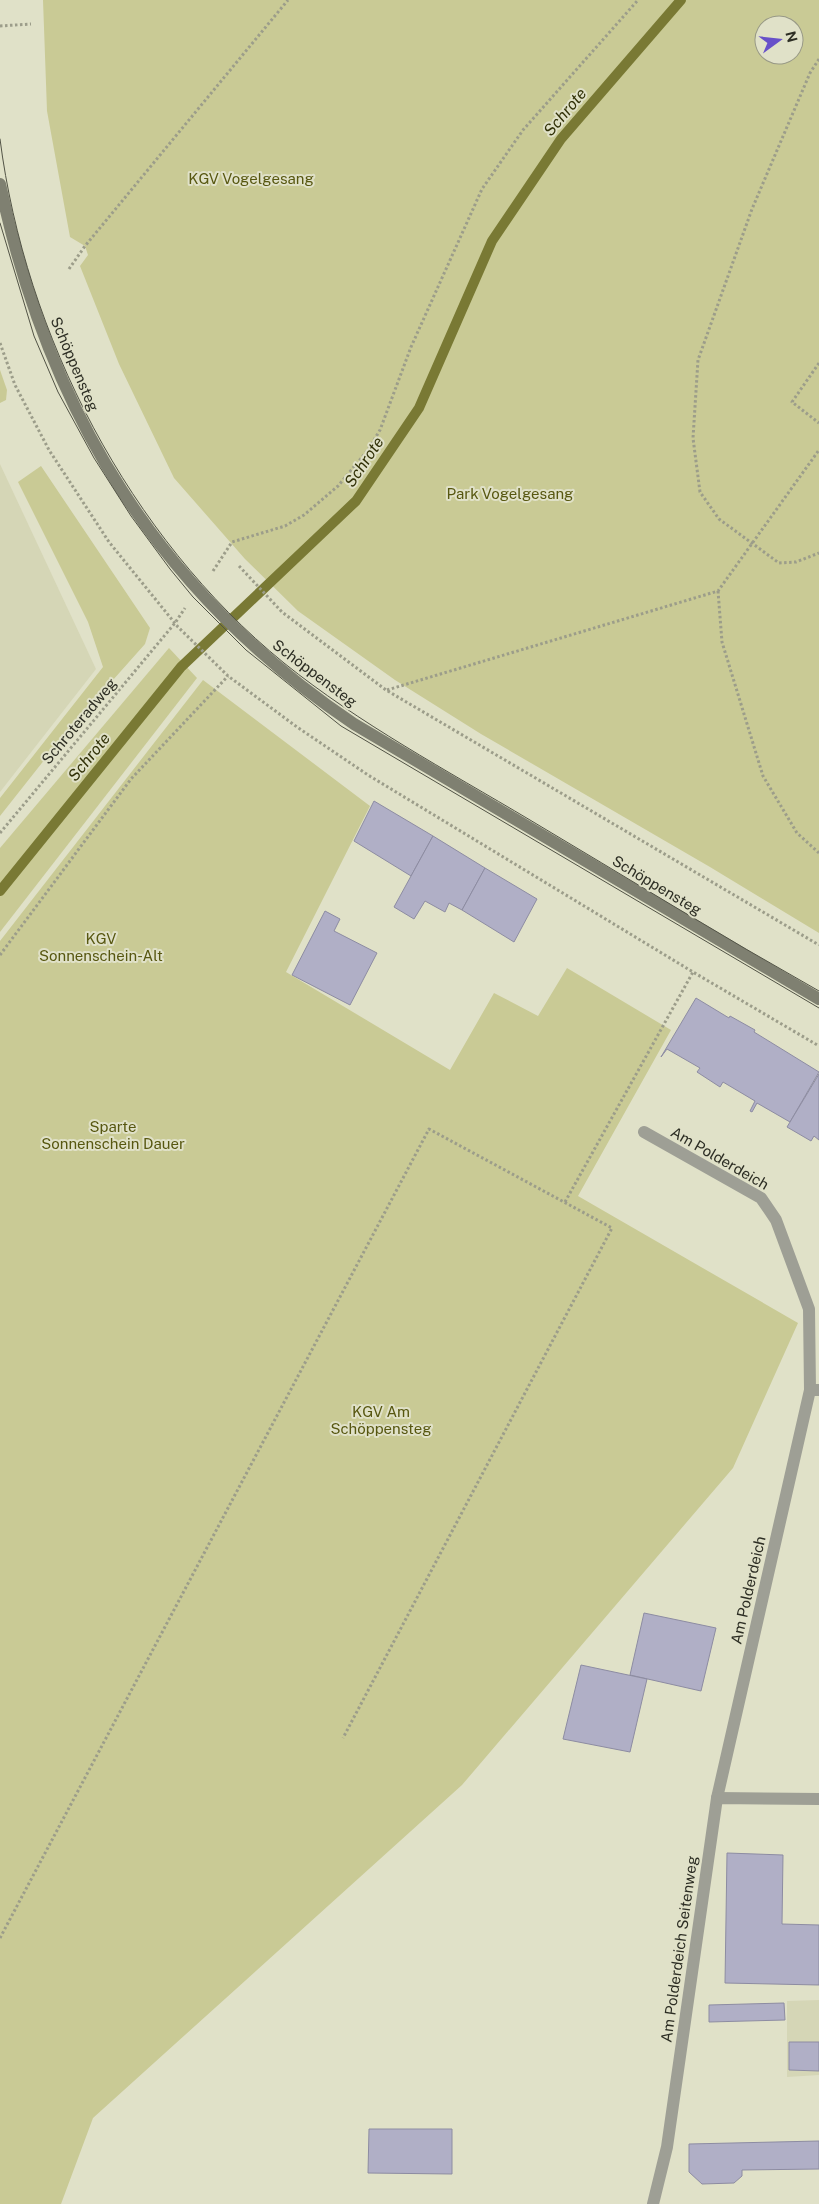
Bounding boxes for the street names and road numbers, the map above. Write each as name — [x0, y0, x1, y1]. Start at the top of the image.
street label: Schöppensteg — [47, 314, 103, 414]
street label: Schöppensteg — [270, 636, 360, 710]
street label: Schroteradweg — [38, 674, 120, 768]
street label: Schöppensteg — [609, 852, 705, 918]
street label: Am Polderdeich — [668, 1123, 772, 1193]
street label: Am Polderdeich — [727, 1534, 769, 1646]
street label: Am Polderdeich Seitenweg — [657, 1855, 701, 2043]

